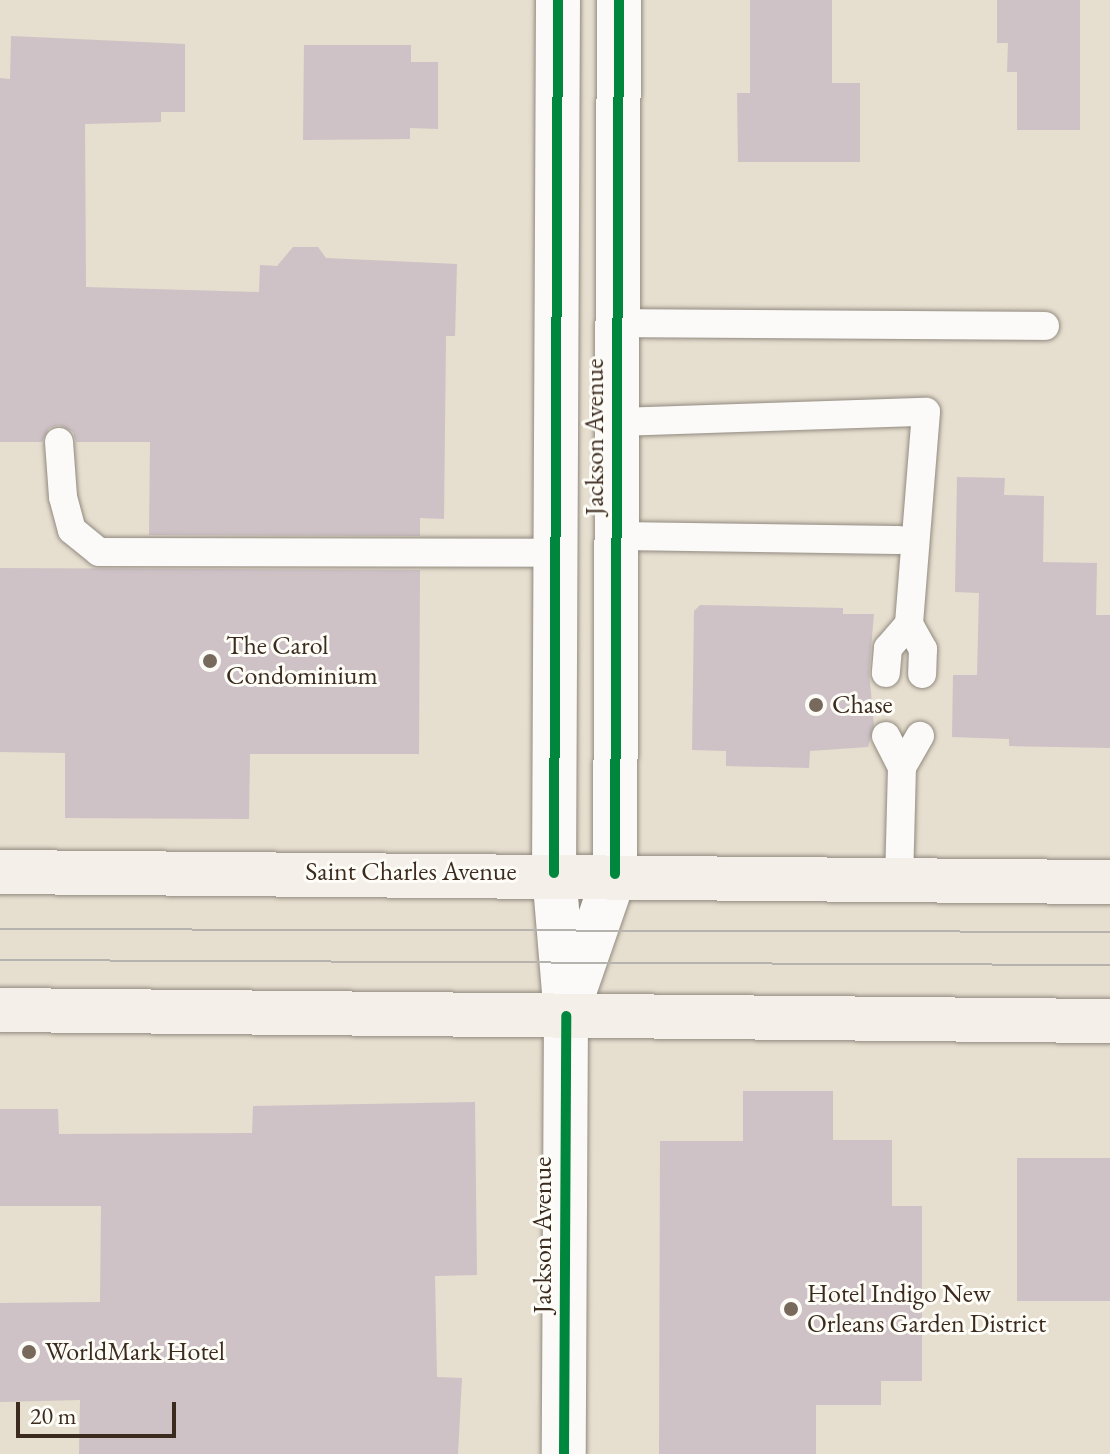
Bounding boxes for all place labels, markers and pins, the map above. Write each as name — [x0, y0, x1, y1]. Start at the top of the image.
place label: The Carol Condominium — [226, 630, 378, 692]
marker: The Carol Condominium — [201, 652, 219, 670]
place label: Chase — [832, 689, 893, 721]
marker: Chase — [807, 696, 825, 714]
place label: Hotel Indigo New Orleans Garden District — [807, 1278, 1046, 1340]
marker: Hotel Indigo New Orleans Garden District — [782, 1300, 800, 1318]
place label: WorldMark Hotel — [45, 1336, 225, 1368]
marker: WorldMark Hotel — [20, 1343, 38, 1361]

